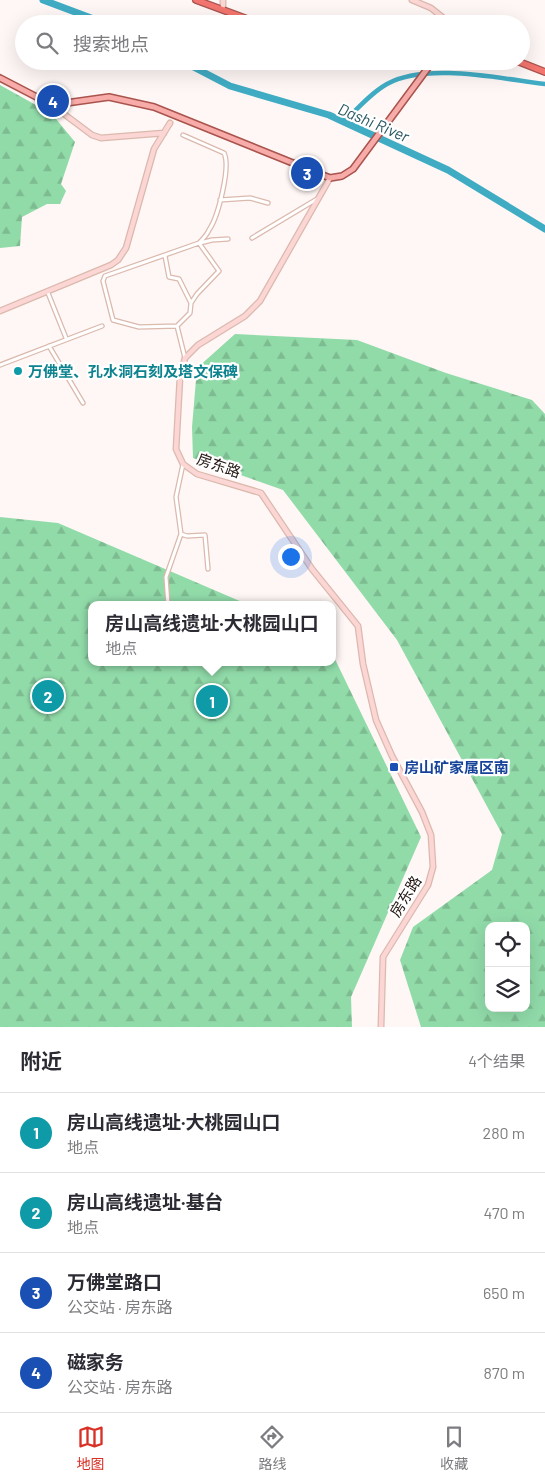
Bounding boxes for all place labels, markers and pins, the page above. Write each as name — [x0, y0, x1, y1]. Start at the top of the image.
pin: 4 — [37, 82, 69, 120]
pin: 3 — [291, 154, 323, 192]
place label: 万佛堂、孔水洞石刻及塔文保碑 — [28, 362, 238, 380]
marker: 万佛堂、孔水洞石刻及塔文保碑 — [12, 365, 24, 377]
pin: 2 — [32, 677, 64, 715]
pin: 1 — [196, 682, 228, 720]
place label: 房山矿家属区南 — [404, 758, 509, 776]
marker: 房山矿家属区南 — [388, 761, 400, 773]

